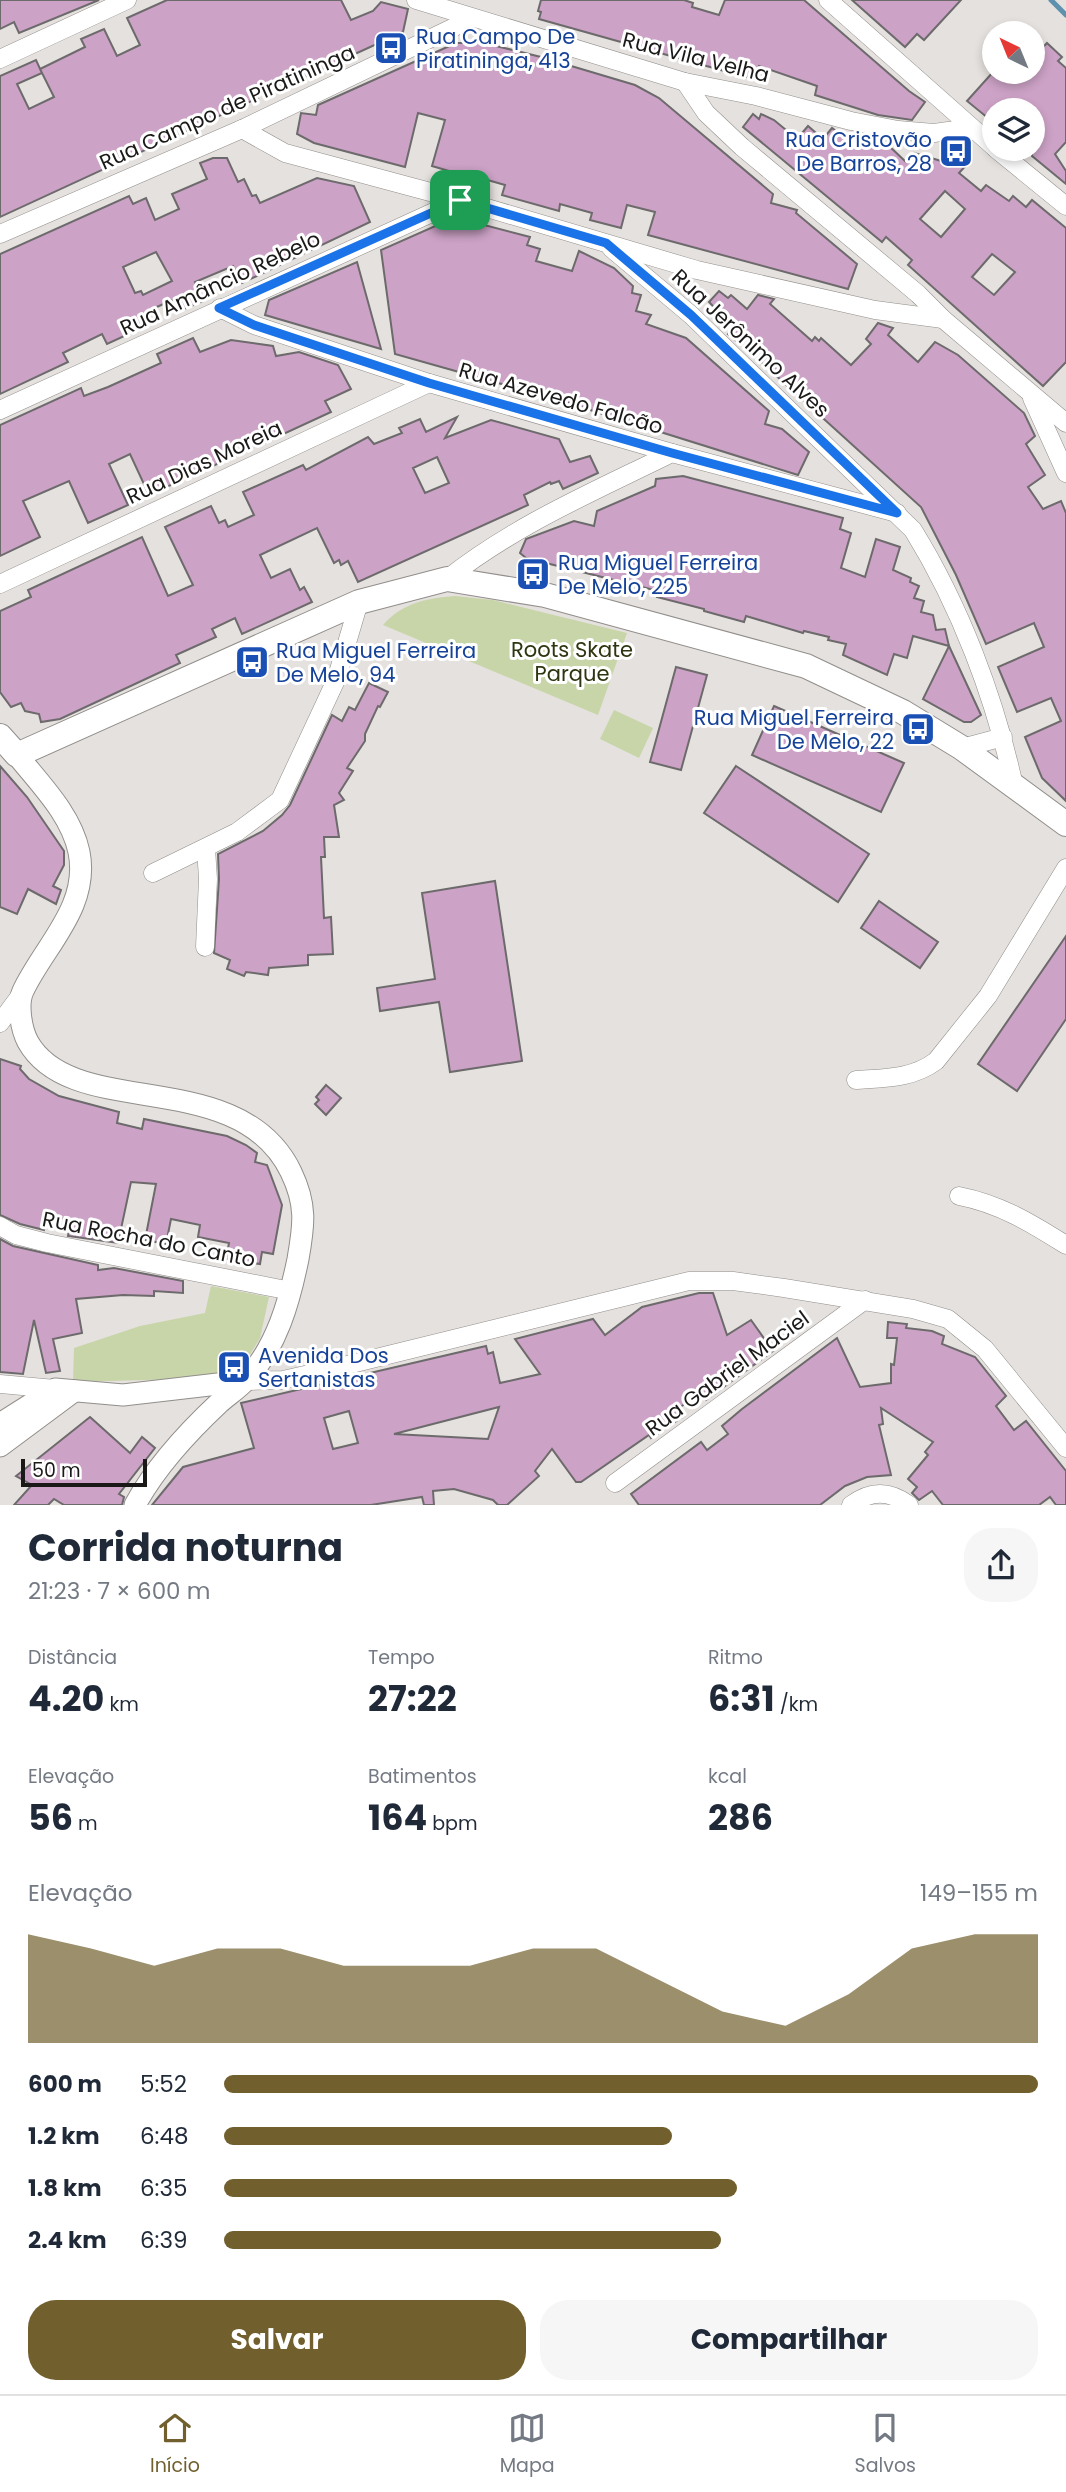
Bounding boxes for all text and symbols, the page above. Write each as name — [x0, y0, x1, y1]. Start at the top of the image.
north arrow — [982, 21, 1045, 84]
map controls — [982, 21, 1045, 161]
place label: Rua Campo De Piratininga, 413 — [416, 22, 575, 75]
street label: Rua Vila Velha — [620, 25, 772, 89]
bus stop icon: Rua Campo De Piratininga, 413 — [372, 29, 410, 67]
street label: Rua Campo de Piratininga — [95, 37, 359, 177]
button: layers — [982, 98, 1045, 161]
place label: Rua Cristovão De Barros, 28 — [785, 125, 932, 178]
bus stop icon: Rua Cristovão De Barros, 28 — [937, 132, 975, 170]
pin — [430, 170, 490, 230]
icon: arrive — [441, 181, 479, 219]
street label: Rua Amâncio Rebelo — [115, 224, 325, 342]
street label: Rua Jerônimo Alves — [666, 262, 836, 424]
street label: Rua Azevedo Falcão — [456, 355, 666, 441]
street label: Rua Dias Moreia — [122, 413, 286, 511]
place label: Rua Miguel Ferreira De Melo, 225 — [558, 548, 758, 601]
bus stop icon: Rua Miguel Ferreira De Melo, 225 — [514, 555, 552, 593]
park label: Roots Skate Parque — [511, 635, 633, 688]
place label: Rua Miguel Ferreira De Melo, 94 — [276, 636, 476, 689]
bus stop icon: Rua Miguel Ferreira De Melo, 94 — [233, 643, 271, 681]
place label: Rua Miguel Ferreira De Melo, 22 — [694, 703, 894, 756]
bus stop icon: Rua Miguel Ferreira De Melo, 22 — [899, 710, 937, 748]
street label: Rua Rocha do Canto — [40, 1204, 258, 1274]
street label: Rua Gabriel Maciel — [639, 1304, 815, 1442]
place label: Avenida Dos Sertanistas — [258, 1341, 389, 1394]
bus stop icon: Avenida Dos Sertanistas — [215, 1348, 253, 1386]
scale bar — [21, 1456, 147, 1488]
text: 50 m — [32, 1457, 81, 1484]
text: Corrida noturna — [28, 1521, 343, 1574]
button: share — [964, 1528, 1038, 1602]
text: 21:23 · 7 × 600 m — [28, 1575, 210, 1607]
text: Distância — [28, 1644, 117, 1671]
text: Tempo — [368, 1644, 435, 1671]
text: Ritmo — [708, 1644, 763, 1671]
text: 4.20 — [28, 1674, 104, 1723]
text: 27:22 — [368, 1674, 457, 1723]
text: 6:31 — [708, 1674, 775, 1723]
text: km — [104, 1691, 139, 1718]
text: /km — [775, 1691, 818, 1718]
text: Elevação — [28, 1763, 114, 1790]
text: Batimentos — [368, 1763, 477, 1790]
text: kcal — [708, 1763, 747, 1790]
text: 56 — [28, 1793, 73, 1842]
text: 164 — [368, 1793, 427, 1842]
text: 286 — [708, 1793, 773, 1842]
text: m — [73, 1810, 98, 1837]
text: bpm — [427, 1810, 478, 1837]
text: Elevação — [28, 1877, 132, 1909]
text: 149–155 m — [920, 1877, 1038, 1909]
text: 600 m — [28, 2068, 102, 2100]
text: 5:52 — [140, 2068, 187, 2100]
text: 1.2 km — [28, 2120, 100, 2152]
text: 6:48 — [140, 2120, 188, 2152]
text: 1.8 km — [28, 2172, 102, 2204]
text: 6:35 — [140, 2172, 188, 2204]
text: 2.4 km — [28, 2224, 107, 2256]
text: 6:39 — [140, 2224, 188, 2256]
button: Salvar — [28, 2300, 526, 2380]
button: Compartilhar — [540, 2300, 1038, 2380]
tab: Início — [150, 2409, 200, 2480]
tab: Mapa — [500, 2409, 555, 2480]
tab: Salvos — [855, 2409, 916, 2480]

